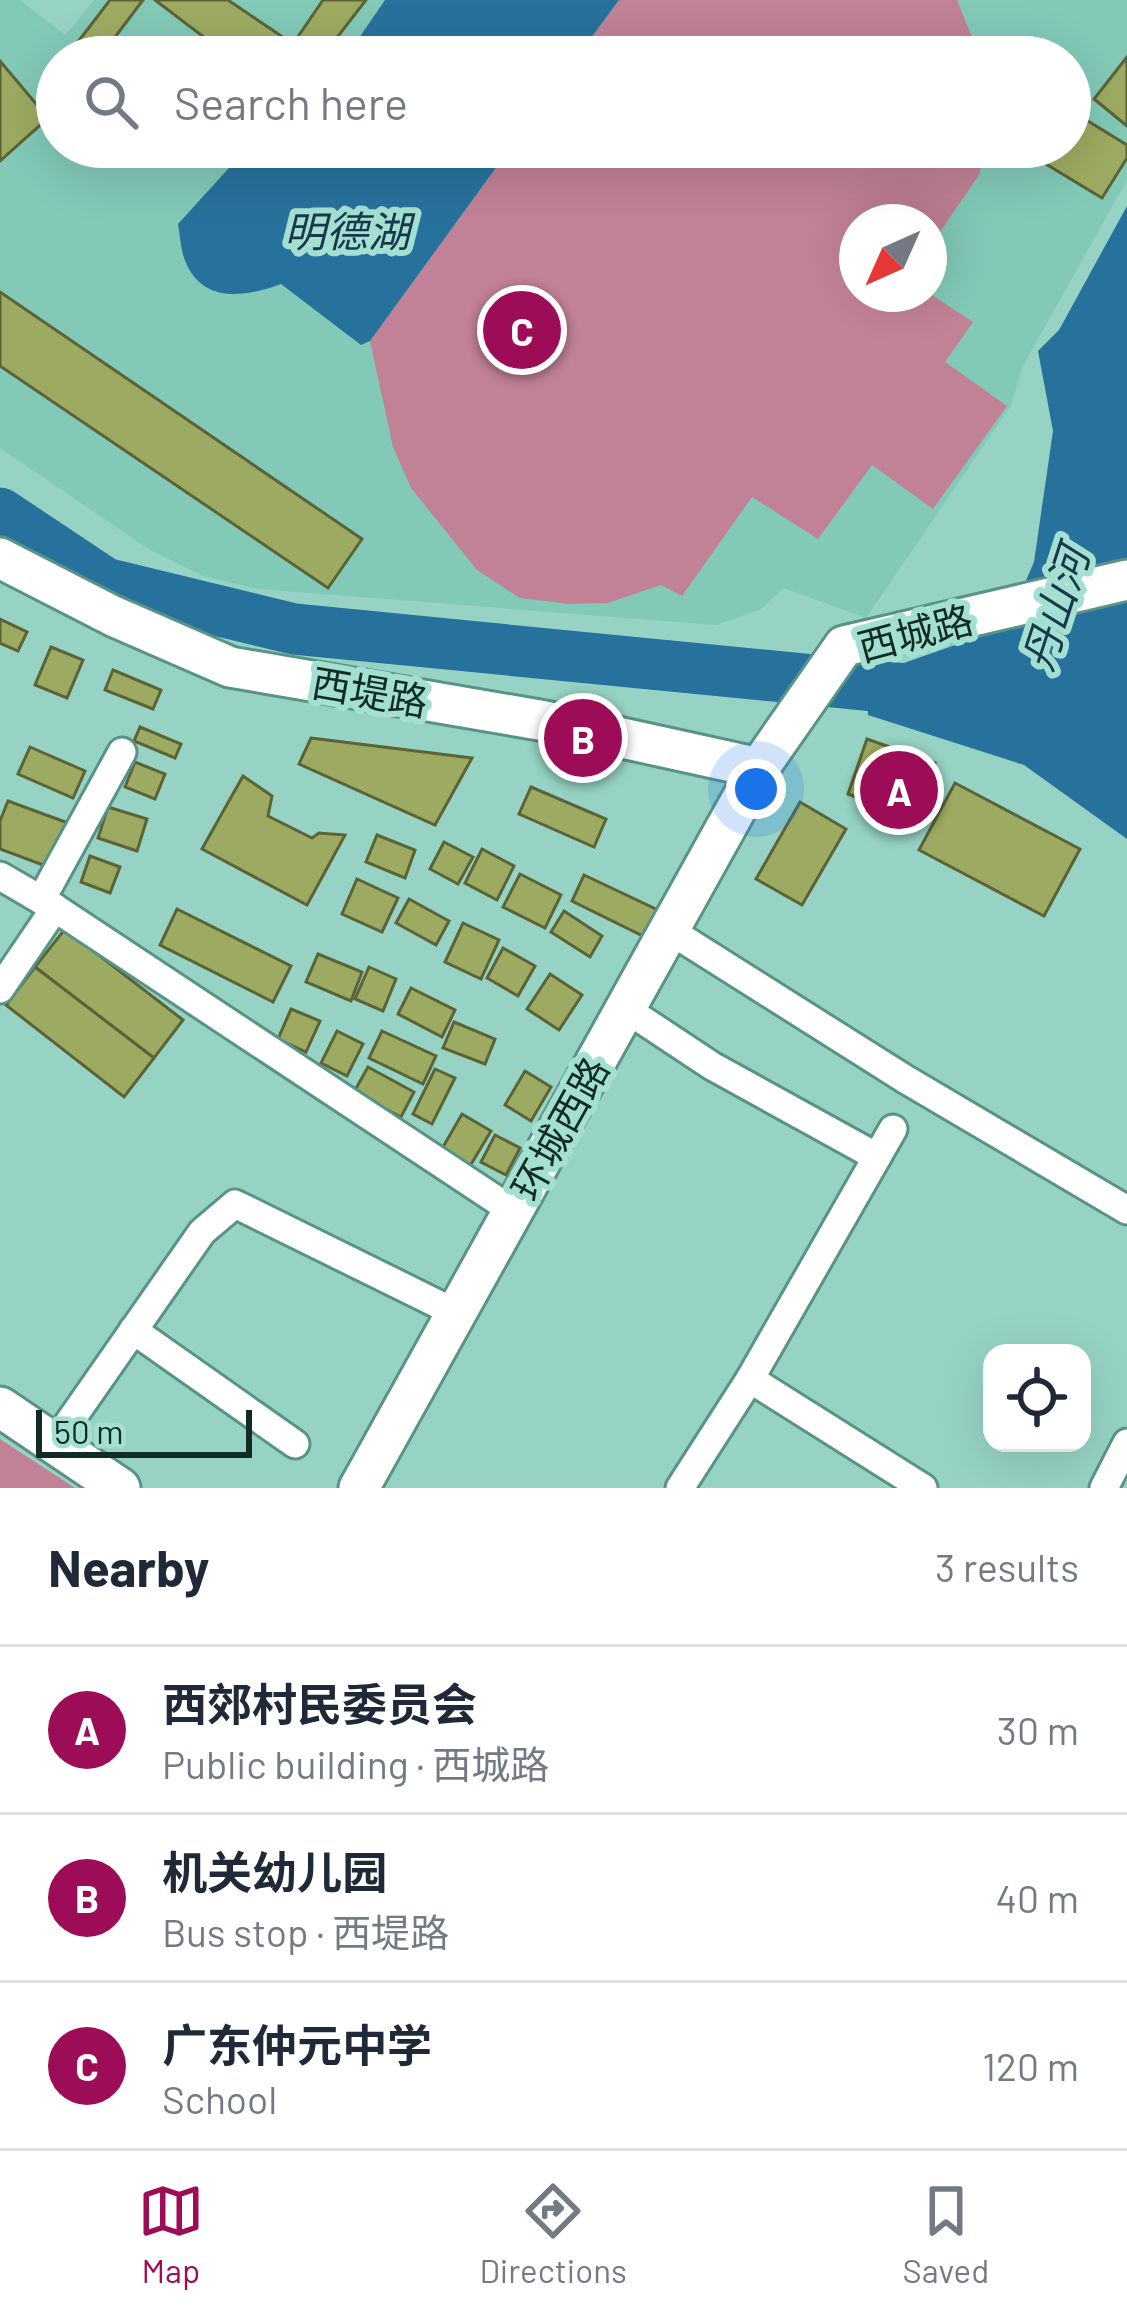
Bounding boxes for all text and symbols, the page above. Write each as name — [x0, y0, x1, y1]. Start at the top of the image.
search box — [36, 36, 1091, 168]
icon: search — [78, 69, 144, 135]
text: Search here — [174, 75, 408, 129]
north arrow — [839, 204, 947, 312]
water label: 明德湖 — [284, 205, 416, 255]
pin: C — [483, 285, 561, 375]
water label: 丹山河 — [1011, 534, 1099, 676]
street label: 西城路 — [852, 594, 978, 670]
street label: 西堤路 — [308, 658, 432, 724]
pin: B — [544, 693, 622, 783]
pin: A — [860, 745, 938, 835]
your location — [726, 759, 786, 819]
street label: 环城西路 — [501, 1048, 617, 1208]
map controls — [983, 1344, 1091, 1452]
button: locate — [983, 1344, 1091, 1452]
scale bar — [36, 1404, 252, 1457]
text: 50 m — [54, 1411, 124, 1451]
text: Nearby — [48, 1536, 209, 1597]
text: 3 results — [935, 1543, 1079, 1590]
text: 西郊村民委员会 — [162, 1676, 477, 1730]
text: A — [74, 1706, 100, 1753]
text: 30 m — [997, 1706, 1079, 1753]
text: Public building · 西城路 — [162, 1740, 549, 1787]
text: 机关幼儿园 — [162, 1844, 387, 1898]
text: B — [75, 1874, 99, 1921]
text: 40 m — [995, 1874, 1079, 1921]
text: Bus stop · 西堤路 — [162, 1908, 449, 1955]
text: 广东仲元中学 — [162, 2017, 432, 2071]
text: C — [75, 2042, 99, 2089]
text: 120 m — [982, 2042, 1079, 2089]
text: School — [162, 2075, 277, 2122]
tab: Map — [138, 2178, 204, 2290]
tab: Directions — [479, 2178, 627, 2290]
tab: Saved — [903, 2178, 989, 2290]

